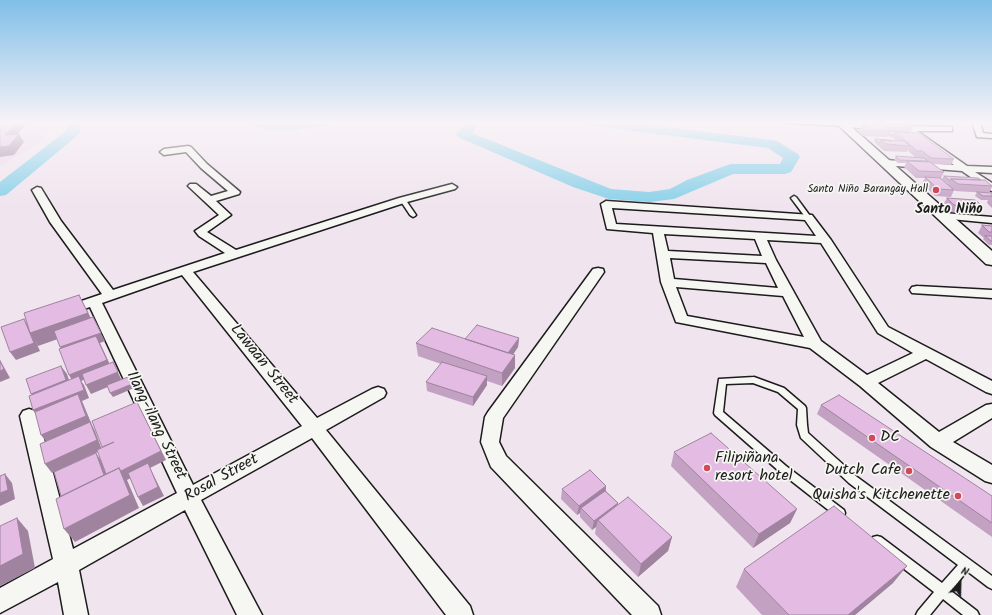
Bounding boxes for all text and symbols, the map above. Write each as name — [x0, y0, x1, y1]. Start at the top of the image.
place label: Santo Niño Barangay Hall — [807, 183, 928, 197]
marker: Santo Niño Barangay Hall — [931, 185, 941, 195]
district label: Santo Niño — [915, 203, 983, 219]
street label: Lawaan Street — [225, 321, 301, 409]
street label: Ilang-ilang Street — [120, 369, 190, 483]
place label: DC — [880, 428, 900, 448]
marker: DC — [867, 433, 877, 443]
place label: Filipiñana resort hotel — [715, 449, 793, 487]
street label: Rosal Street — [182, 451, 262, 507]
place label: Dutch Cafe — [824, 461, 901, 481]
marker: Filipiñana resort hotel — [702, 463, 712, 473]
marker: Dutch Cafe — [904, 466, 914, 476]
place label: Quisha's Kitchenette — [812, 486, 950, 506]
marker: Quisha's Kitchenette — [953, 491, 963, 501]
text: N — [958, 562, 971, 582]
north arrow — [940, 563, 980, 603]

